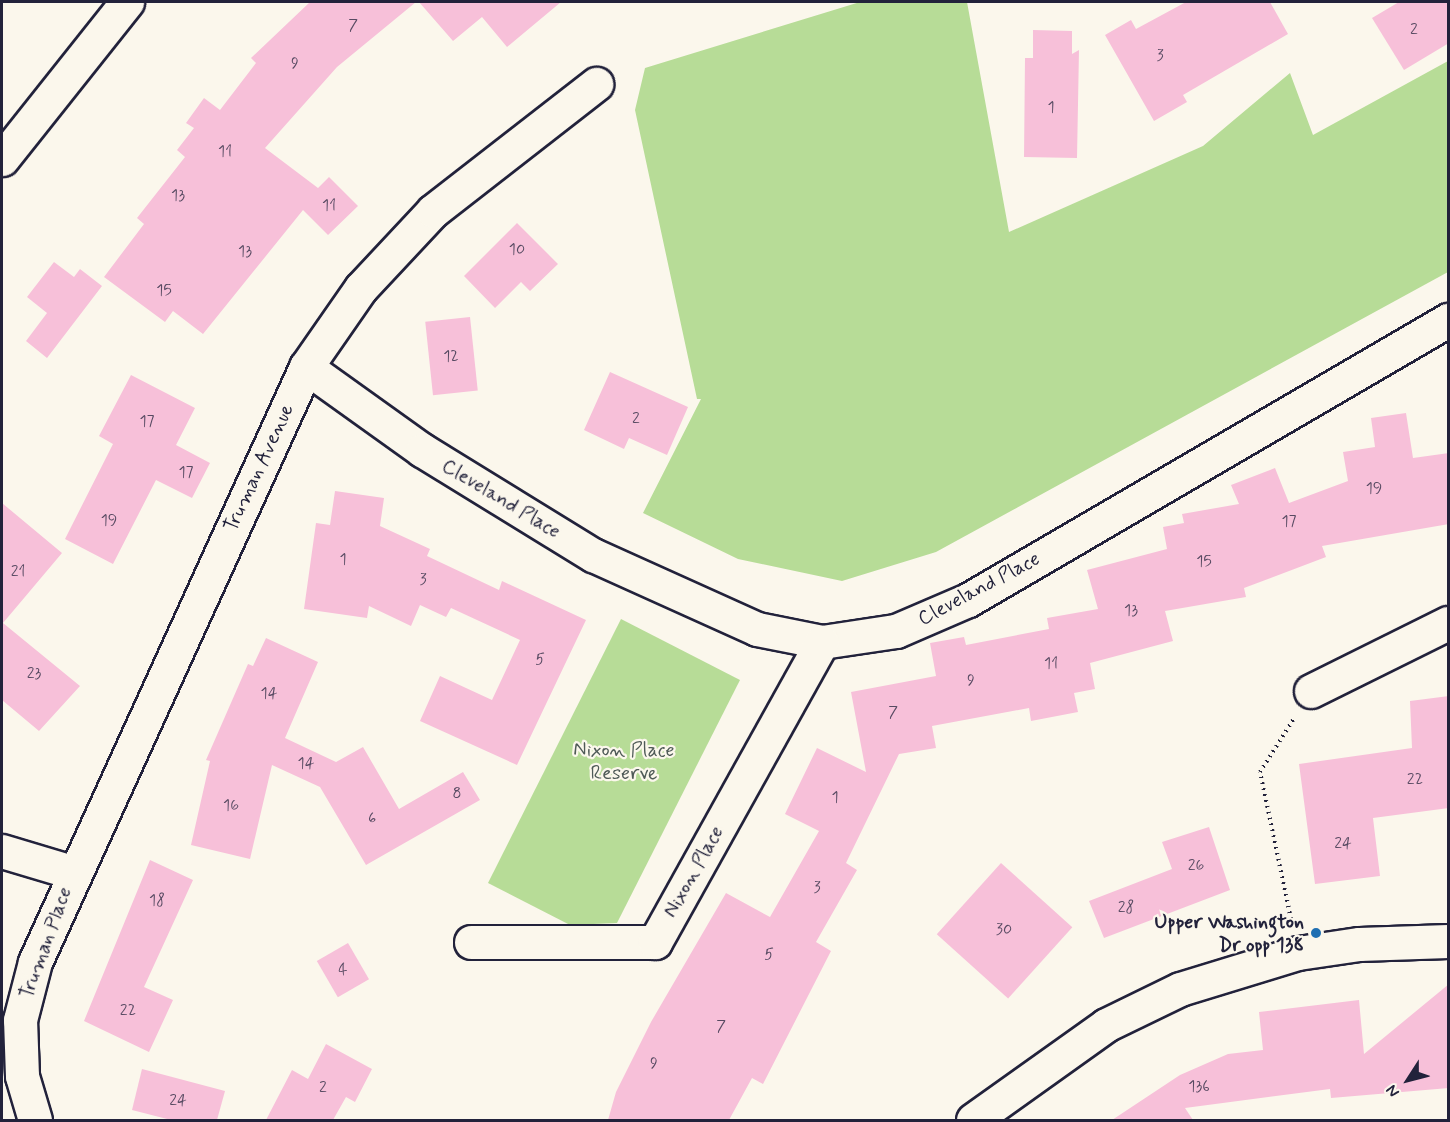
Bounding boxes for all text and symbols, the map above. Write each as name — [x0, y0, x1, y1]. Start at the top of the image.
house number: 7 — [348, 16, 358, 36]
house number: 2 — [1410, 20, 1418, 40]
house number: 3 — [1156, 46, 1164, 66]
house number: 9 — [291, 54, 299, 74]
house number: 1 — [1047, 98, 1055, 118]
house number: 11 — [218, 142, 232, 162]
house number: 13 — [171, 186, 185, 206]
house number: 11 — [322, 196, 336, 216]
house number: 10 — [509, 240, 525, 260]
house number: 13 — [238, 242, 252, 262]
house number: 15 — [156, 281, 172, 301]
house number: 12 — [443, 347, 459, 367]
street label: Truman Avenue — [219, 401, 299, 535]
house number: 2 — [632, 409, 640, 429]
house number: 17 — [139, 412, 155, 432]
street label: Cleveland Place — [437, 454, 565, 544]
house number: 17 — [178, 463, 194, 483]
house number: 19 — [1366, 479, 1382, 499]
house number: 19 — [101, 511, 117, 531]
house number: 17 — [1281, 512, 1297, 532]
street label: Cleveland Place — [914, 547, 1044, 631]
house number: 1 — [339, 550, 347, 570]
house number: 15 — [1196, 552, 1212, 572]
house number: 21 — [11, 562, 25, 582]
house number: 3 — [419, 570, 427, 590]
house number: 13 — [1124, 601, 1138, 621]
house number: 5 — [535, 650, 545, 670]
house number: 11 — [1044, 654, 1058, 674]
house number: 23 — [27, 664, 41, 684]
house number: 9 — [967, 671, 975, 691]
house number: 14 — [261, 684, 277, 704]
house number: 7 — [888, 703, 898, 723]
park label: Nixon Place Reserve — [573, 739, 675, 786]
house number: 14 — [298, 754, 314, 774]
house number: 22 — [1407, 770, 1423, 790]
house number: 8 — [452, 784, 462, 804]
house number: 1 — [831, 788, 839, 808]
house number: 16 — [223, 796, 239, 816]
house number: 6 — [368, 809, 376, 829]
street label: Nixon Place — [659, 822, 729, 922]
house number: 24 — [1334, 834, 1352, 854]
house number: 26 — [1188, 856, 1204, 876]
house number: 3 — [813, 878, 821, 898]
street label: Truman Place — [15, 884, 77, 1002]
house number: 18 — [149, 891, 165, 911]
house number: 28 — [1118, 898, 1134, 918]
place label: Upper Washington Dr opp 138 — [1155, 910, 1304, 957]
house number: 30 — [996, 920, 1012, 940]
marker: Upper Washington Dr opp 138 — [1309, 926, 1323, 940]
house number: 5 — [764, 945, 774, 965]
house number: 4 — [338, 960, 348, 980]
house number: 22 — [120, 1001, 136, 1021]
house number: 7 — [716, 1017, 726, 1037]
north arrow — [1378, 1050, 1438, 1110]
house number: 9 — [650, 1054, 658, 1074]
house number: 136 — [1188, 1077, 1210, 1097]
house number: 2 — [319, 1078, 327, 1098]
text: N — [1381, 1080, 1405, 1101]
house number: 24 — [169, 1091, 187, 1111]

